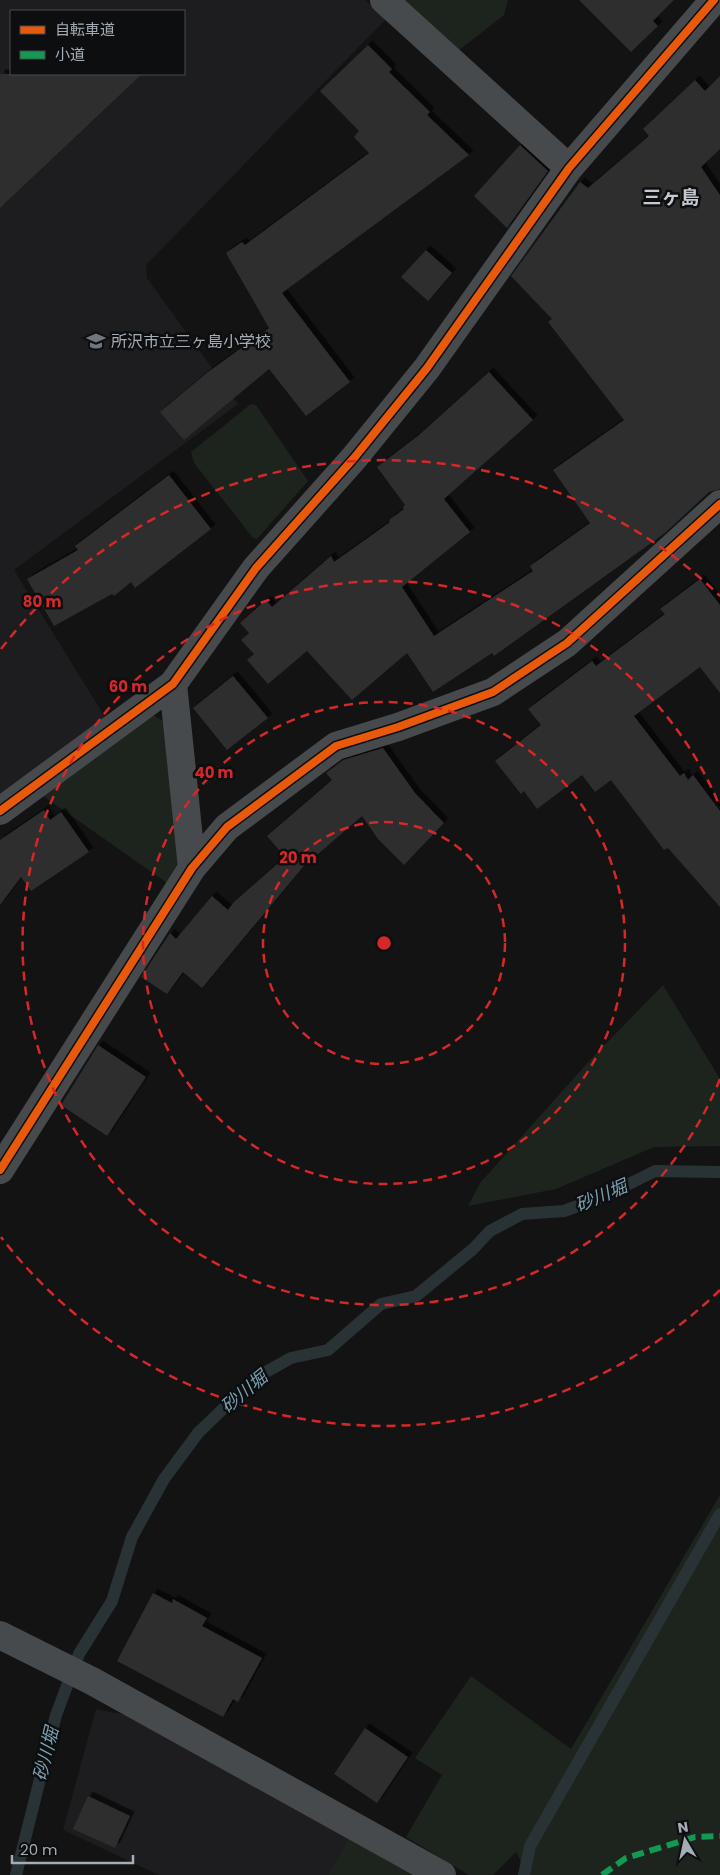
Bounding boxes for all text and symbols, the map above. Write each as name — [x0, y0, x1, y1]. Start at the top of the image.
legend — [10, 10, 185, 75]
text: 自転車道 — [55, 19, 115, 40]
text: 小道 — [55, 44, 85, 65]
district label: 三ヶ島 — [642, 184, 700, 211]
school or university icon: 所沢市立三ヶ島小学校 — [85, 330, 107, 352]
place label: 所沢市立三ヶ島小学校 — [111, 330, 271, 353]
text: 80 m — [23, 591, 61, 612]
text: 60 m — [109, 676, 147, 697]
text: 40 m — [194, 762, 234, 783]
text: 20 m — [279, 847, 317, 868]
centre of rings — [375, 934, 393, 952]
water label: 砂川堀 — [571, 1172, 633, 1218]
water label: 砂川堀 — [215, 1363, 275, 1419]
water label: 砂川堀 — [27, 1722, 65, 1783]
north arrow — [660, 1815, 710, 1865]
text: N — [676, 1816, 690, 1838]
scale bar — [12, 1832, 134, 1864]
text: 20 m — [20, 1839, 58, 1860]

